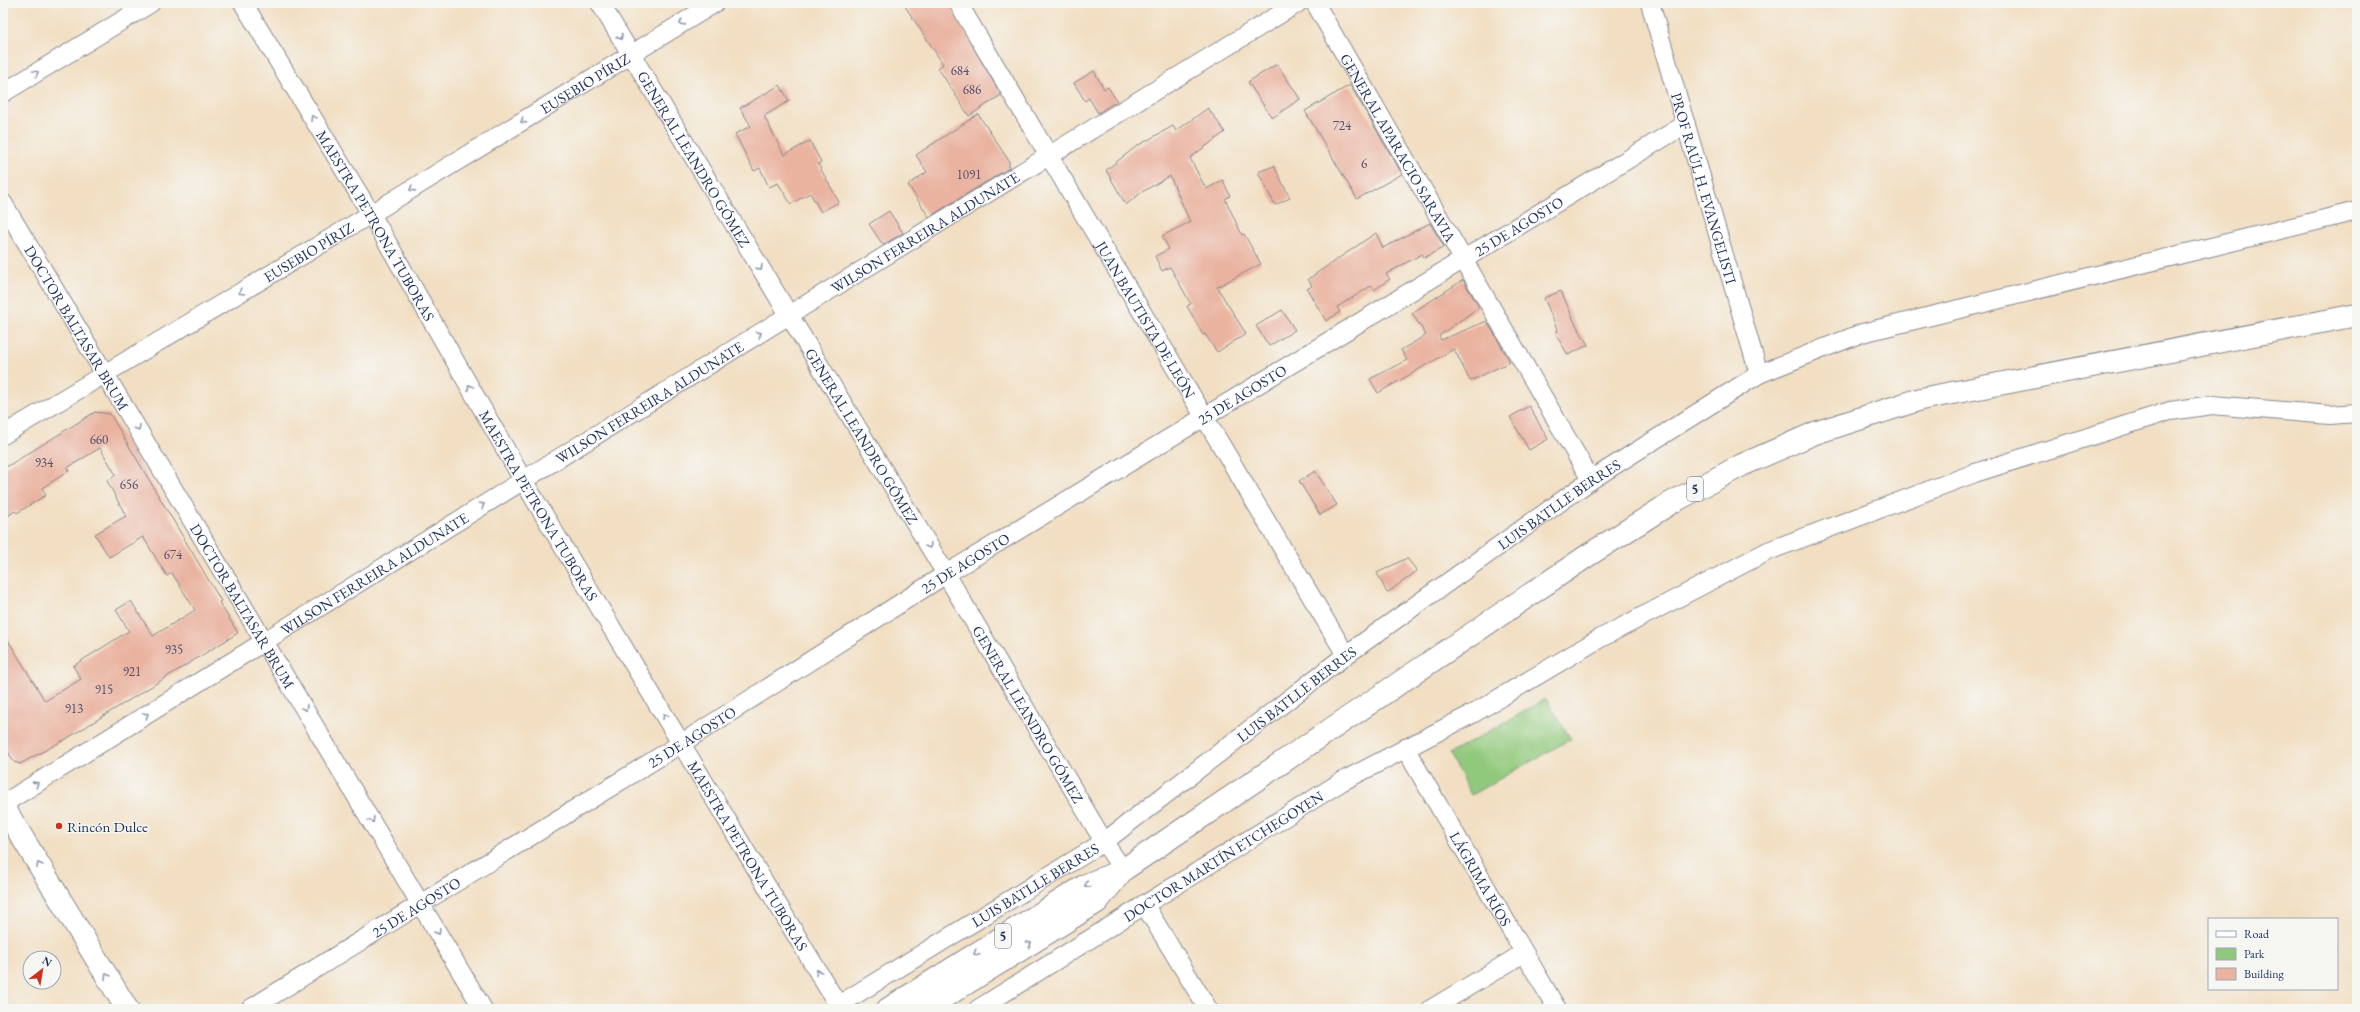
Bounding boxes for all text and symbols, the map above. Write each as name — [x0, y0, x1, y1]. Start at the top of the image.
one-way arrow — [679, 19, 686, 26]
one-way arrow — [615, 33, 622, 40]
street label: EUSEBIO PÍRIZ — [536, 48, 633, 118]
street label: GENERAL APARACIO SARAVIA — [1337, 50, 1461, 246]
house number: 684 — [951, 62, 970, 79]
street label: GENERAL LEANDRO GÓMEZ — [634, 67, 755, 250]
one-way arrow — [32, 70, 39, 77]
house number: 686 — [963, 81, 981, 98]
street label: PROF RAÚL H. EVANGELISTI — [1667, 90, 1742, 286]
one-way arrow — [310, 115, 317, 122]
one-way arrow — [520, 116, 527, 123]
house number: 724 — [1333, 117, 1352, 134]
street label: MAESTRA PETRONA TUBORAS — [313, 126, 440, 324]
house number: 6 — [1361, 155, 1367, 172]
street label: WILSON FERREIRA ALDUNATE — [827, 166, 1023, 297]
house number: 1091 — [957, 166, 981, 183]
one-way arrow — [409, 184, 416, 191]
street label: 25 DE AGOSTO — [1471, 191, 1567, 260]
street label: EUSEBIO PÍRIZ — [260, 217, 357, 286]
street label: JUAN BAUTISTA DE LEÓN — [1091, 236, 1200, 401]
street label: DOCTOR BALTASAR BRUM — [21, 242, 134, 414]
one-way arrow — [755, 264, 762, 271]
one-way arrow — [238, 288, 245, 295]
one-way arrow — [755, 331, 762, 338]
street label: WILSON FERREIRA ALDUNATE — [552, 336, 747, 468]
street label: GENERAL LEANDRO GÓMEZ — [802, 344, 923, 527]
street label: 25 DE AGOSTO — [1194, 360, 1290, 428]
one-way arrow — [468, 384, 475, 392]
street label: MAESTRA PETRONA TUBORAS — [475, 406, 603, 604]
one-way arrow — [133, 424, 141, 431]
house number: 660 — [90, 431, 108, 448]
house number: 934 — [35, 454, 54, 471]
street label: LUIS BATLLE BERRES — [1493, 454, 1624, 553]
house number: 656 — [120, 476, 138, 493]
road number: 5 — [1687, 477, 1703, 501]
one-way arrow — [478, 503, 485, 510]
street label: WILSON FERREIRA ALDUNATE — [277, 507, 472, 639]
street label: DOCTOR BALTASAR BRUM — [186, 520, 299, 692]
street label: 25 DE AGOSTO — [917, 528, 1013, 597]
one-way arrow — [924, 542, 931, 549]
house number: 674 — [164, 546, 183, 563]
street label: GENERAL LEANDRO GÓMEZ — [969, 622, 1088, 806]
house number: 935 — [165, 641, 183, 658]
street label: LUIS BATLLE BERRES — [1233, 641, 1360, 746]
house number: 921 — [123, 663, 141, 680]
house number: 915 — [95, 681, 113, 698]
house number: 913 — [65, 700, 83, 717]
street label: 25 DE AGOSTO — [644, 702, 739, 771]
one-way arrow — [301, 704, 308, 711]
one-way arrow — [142, 712, 149, 719]
one-way arrow — [663, 713, 670, 720]
street label: MAESTRA PETRONA TUBORAS — [684, 757, 813, 954]
one-way arrow — [32, 781, 39, 788]
street label: DOCTOR MARTÍN ETCHEGOYEN — [1120, 786, 1327, 925]
one-way arrow — [367, 816, 374, 823]
place label: Rincón Dulce — [67, 817, 148, 836]
marker: Rincón Dulce — [54, 821, 64, 831]
street label: LÁGRIMA RÍOS — [1446, 828, 1516, 929]
street label: LUIS BATLLE BERRES — [968, 838, 1102, 931]
one-way arrow — [36, 862, 44, 869]
street label: 25 DE AGOSTO — [368, 872, 464, 941]
one-way arrow — [1083, 880, 1091, 888]
legend — [2208, 918, 2338, 990]
road number: 5 — [995, 924, 1011, 948]
text: Road — [2244, 926, 2270, 942]
one-way arrow — [433, 928, 440, 935]
one-way arrow — [1025, 941, 1032, 949]
text: Park — [2244, 946, 2265, 962]
one-way arrow — [973, 949, 980, 956]
north arrow — [22, 950, 62, 990]
text: N — [40, 953, 55, 970]
text: Building — [2244, 966, 2285, 982]
one-way arrow — [816, 969, 823, 976]
one-way arrow — [104, 973, 111, 980]

